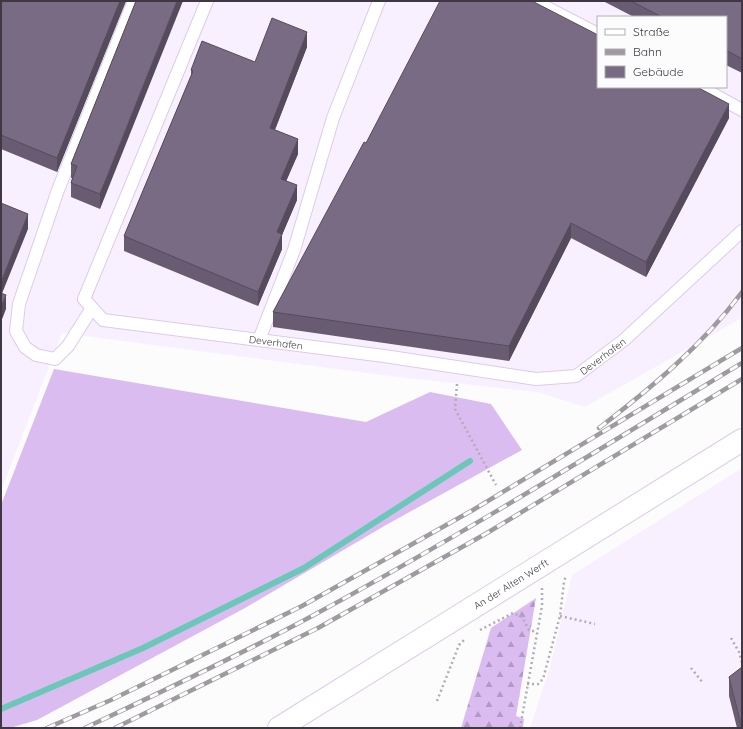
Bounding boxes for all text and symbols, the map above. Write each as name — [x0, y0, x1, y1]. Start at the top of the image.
legend — [597, 16, 727, 88]
text: Straße — [633, 24, 670, 39]
text: Bahn — [633, 44, 662, 59]
text: Gebäude — [633, 64, 684, 79]
street label: Deverhafen — [248, 333, 303, 353]
street label: Deverhafen — [577, 335, 628, 378]
street label: An der Alten Werft — [471, 556, 551, 612]

